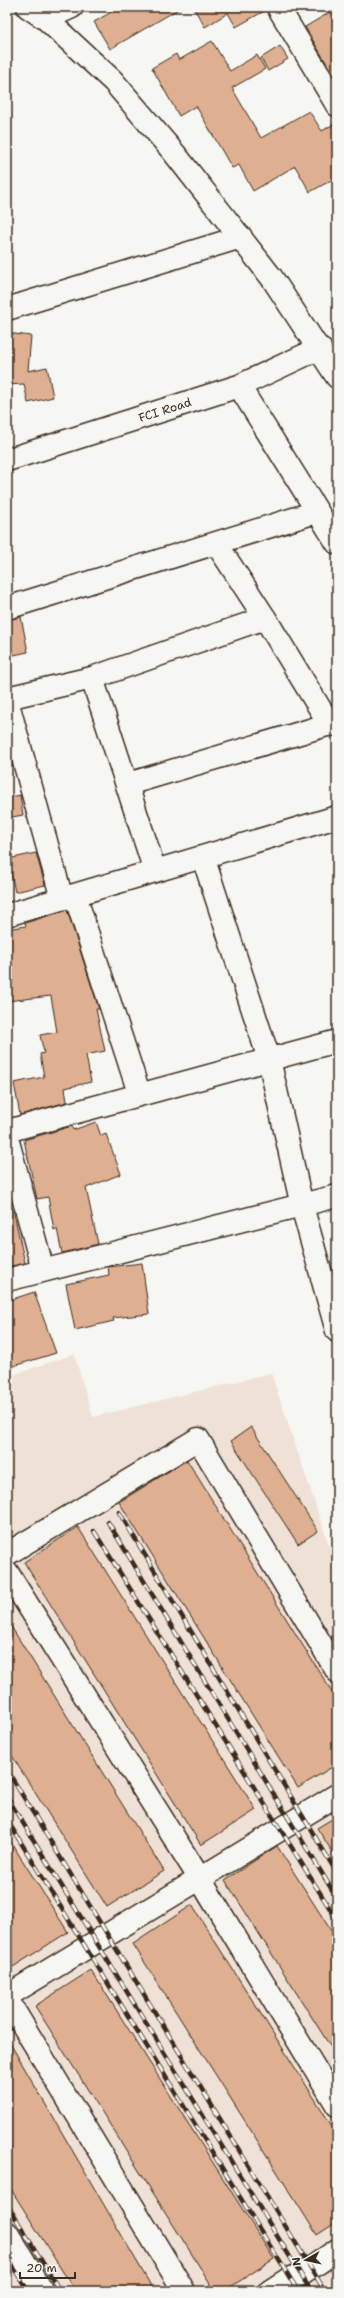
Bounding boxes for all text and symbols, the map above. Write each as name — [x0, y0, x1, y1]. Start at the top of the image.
street label: FCI Road — [137, 394, 194, 426]
north arrow — [286, 2240, 326, 2280]
scale bar — [20, 2254, 75, 2280]
text: N — [288, 2256, 305, 2267]
text: 20 m — [26, 2260, 57, 2276]

